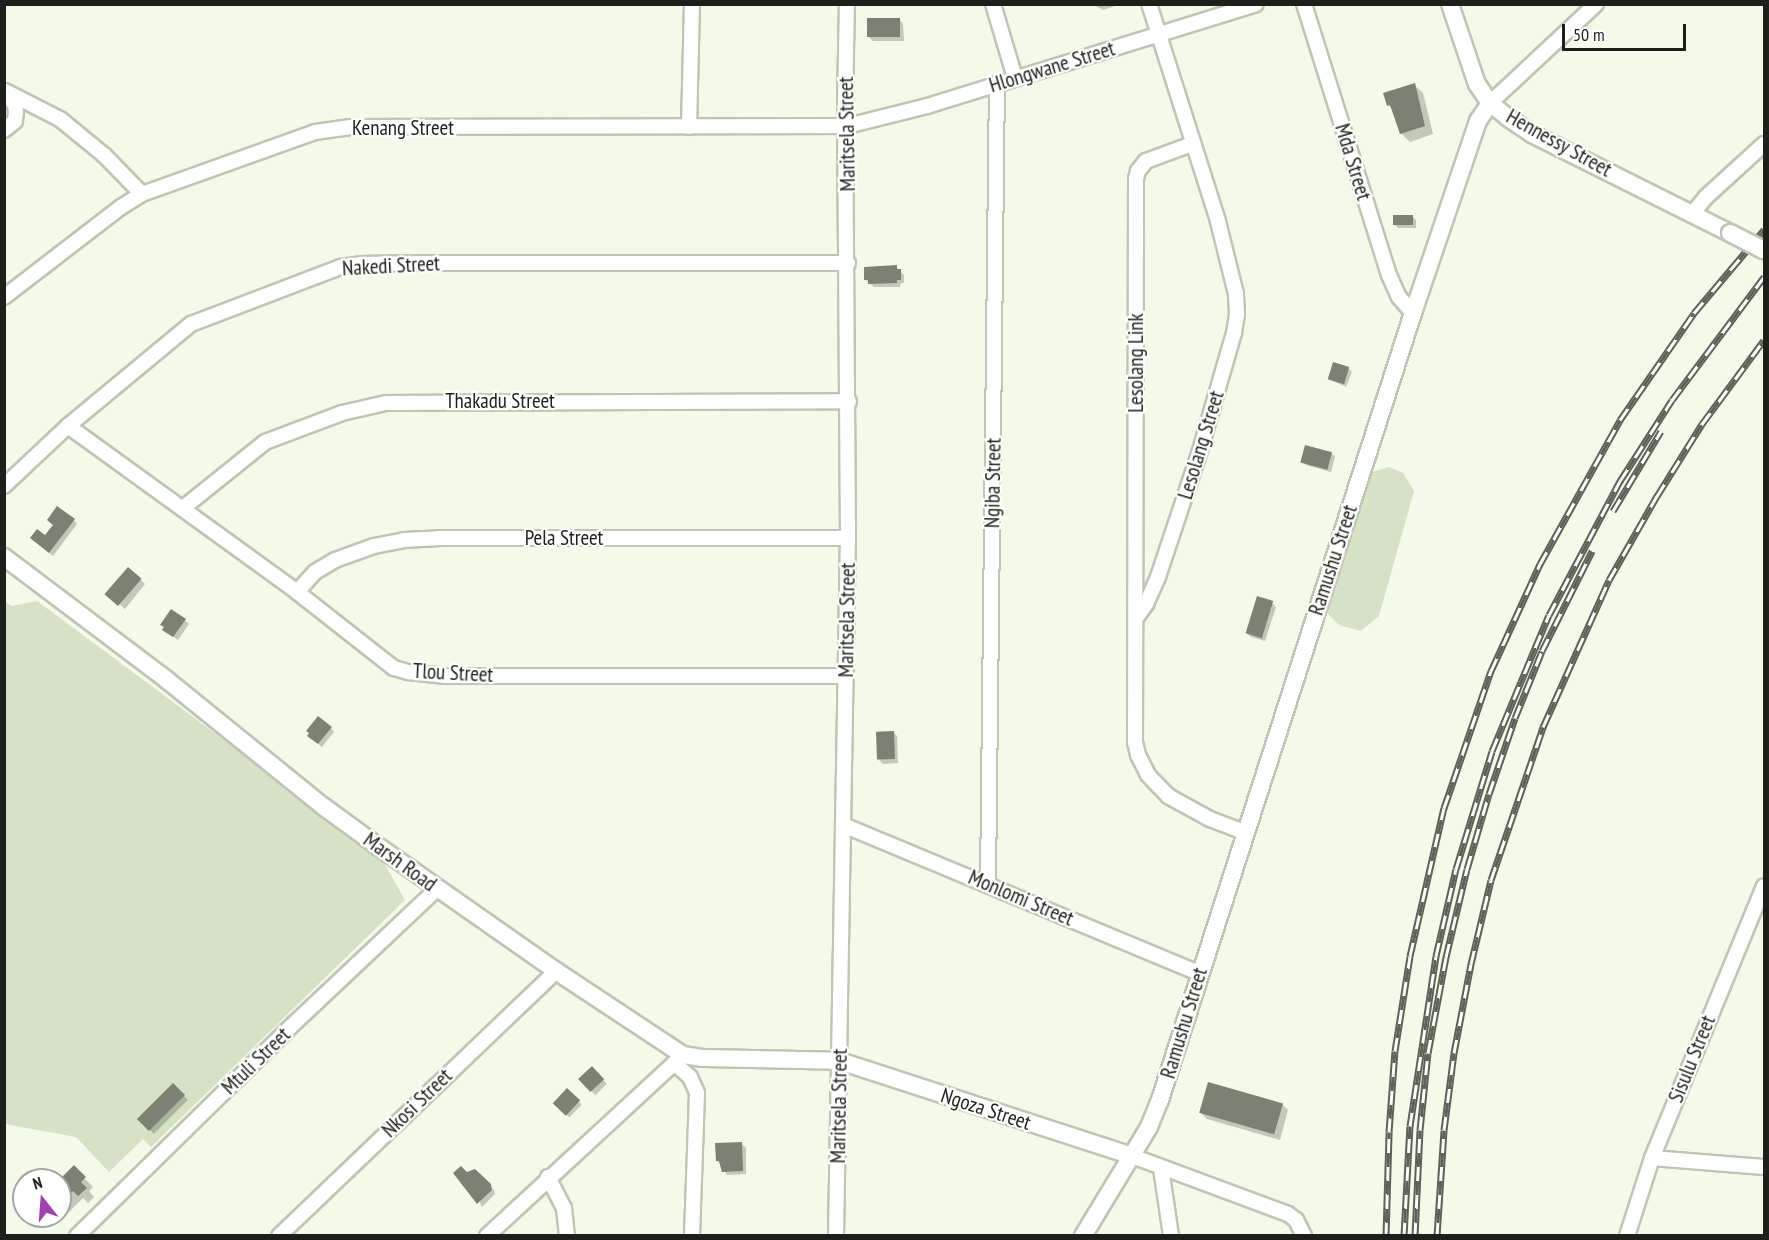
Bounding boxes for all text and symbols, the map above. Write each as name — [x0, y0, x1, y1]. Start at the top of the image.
scale bar — [1565, 12, 1690, 50]
text: 50 m — [1573, 23, 1605, 46]
street label: Hlongwane Street — [986, 36, 1118, 98]
street label: Maritsela Street — [833, 76, 861, 192]
street label: Hennessy Street — [1502, 104, 1616, 182]
street label: Kenang Street — [352, 115, 454, 141]
street label: Mda Street — [1329, 121, 1377, 203]
street label: Nakedi Street — [341, 251, 441, 281]
street label: Lesolang Link — [1123, 313, 1149, 413]
street label: Thakadu Street — [445, 388, 555, 414]
street label: Lesolang Street — [1173, 388, 1229, 502]
street label: Ngiba Street — [980, 438, 1006, 528]
street label: Ramushu Street — [1303, 502, 1363, 618]
street label: Pela Street — [525, 525, 603, 551]
street label: Maritsela Street — [833, 562, 861, 678]
street label: Tlou Street — [412, 658, 494, 688]
street label: Marsh Road — [359, 827, 441, 897]
street label: Monlomi Street — [965, 865, 1077, 931]
street label: Ramushu Street — [1155, 965, 1213, 1081]
street label: Sisulu Street — [1663, 1012, 1721, 1106]
street label: Mtuli Street — [216, 1022, 296, 1100]
street label: Maritsela Street — [825, 1048, 853, 1164]
street label: Nkosi Street — [377, 1063, 457, 1143]
street label: Ngoza Street — [938, 1083, 1034, 1135]
north arrow — [12, 1168, 72, 1228]
text: N — [30, 1172, 44, 1194]

